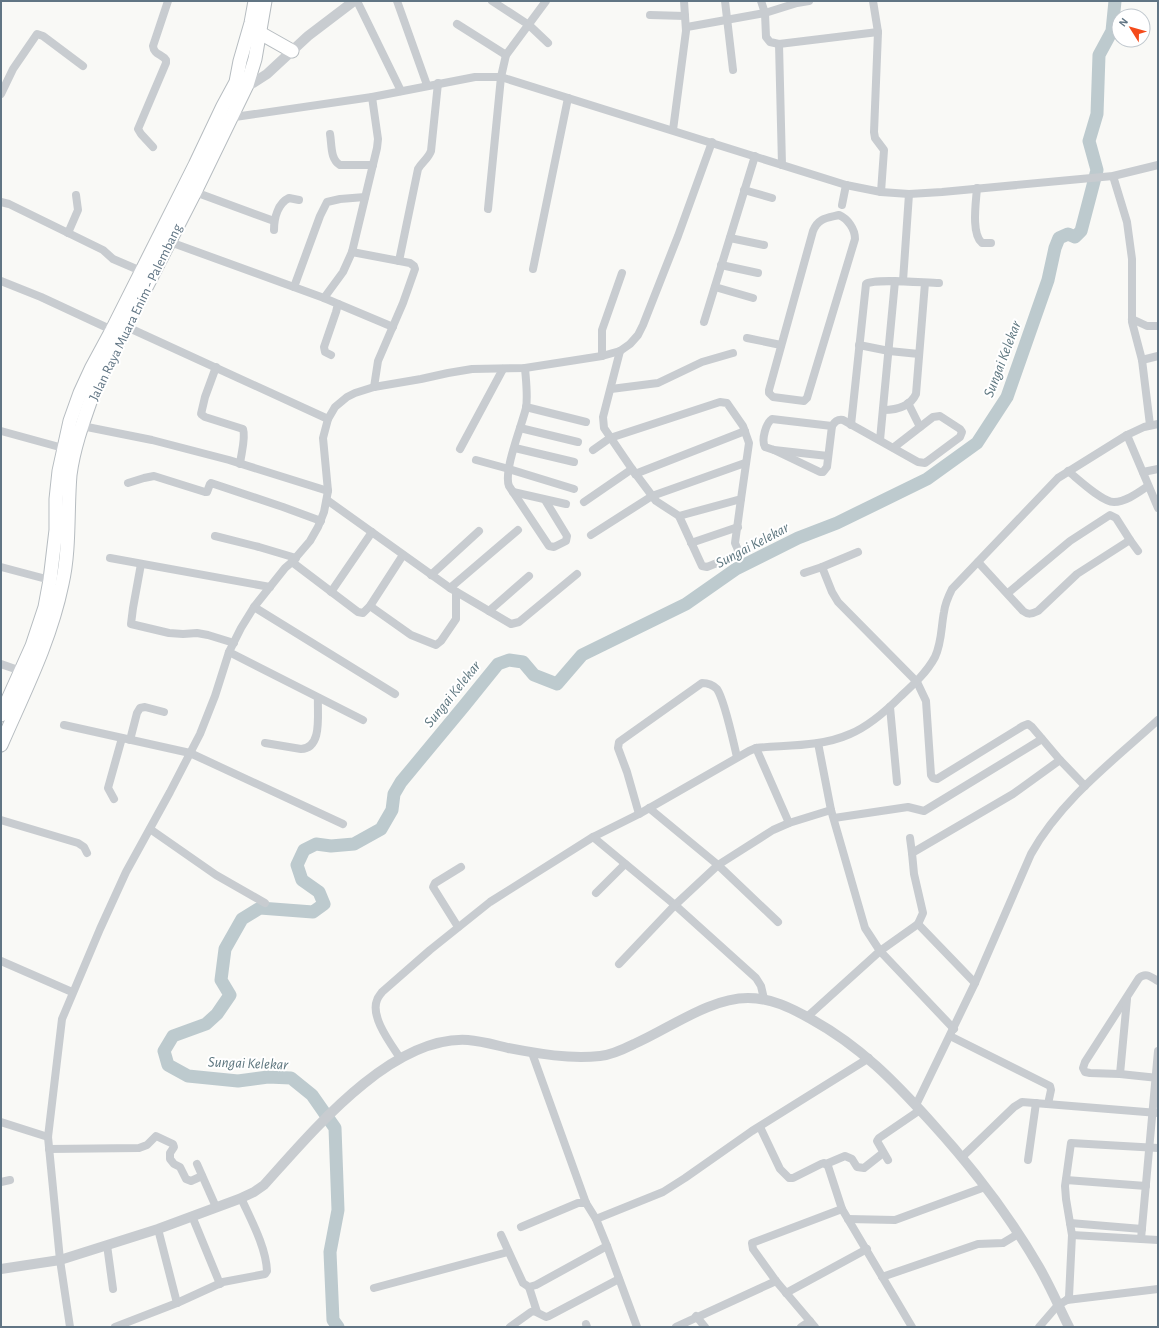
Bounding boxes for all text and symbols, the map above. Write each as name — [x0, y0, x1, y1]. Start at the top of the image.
north arrow — [1111, 8, 1151, 48]
text: N — [1117, 16, 1130, 29]
street label: Jalan Raya Muara Enim - Palembang — [87, 222, 185, 403]
water label: Sungai Kelekar — [981, 318, 1024, 399]
water label: Sungai Kelekar — [713, 519, 792, 571]
water label: Sungai Kelekar — [421, 658, 484, 730]
water label: Sungai Kelekar — [208, 1055, 289, 1072]

